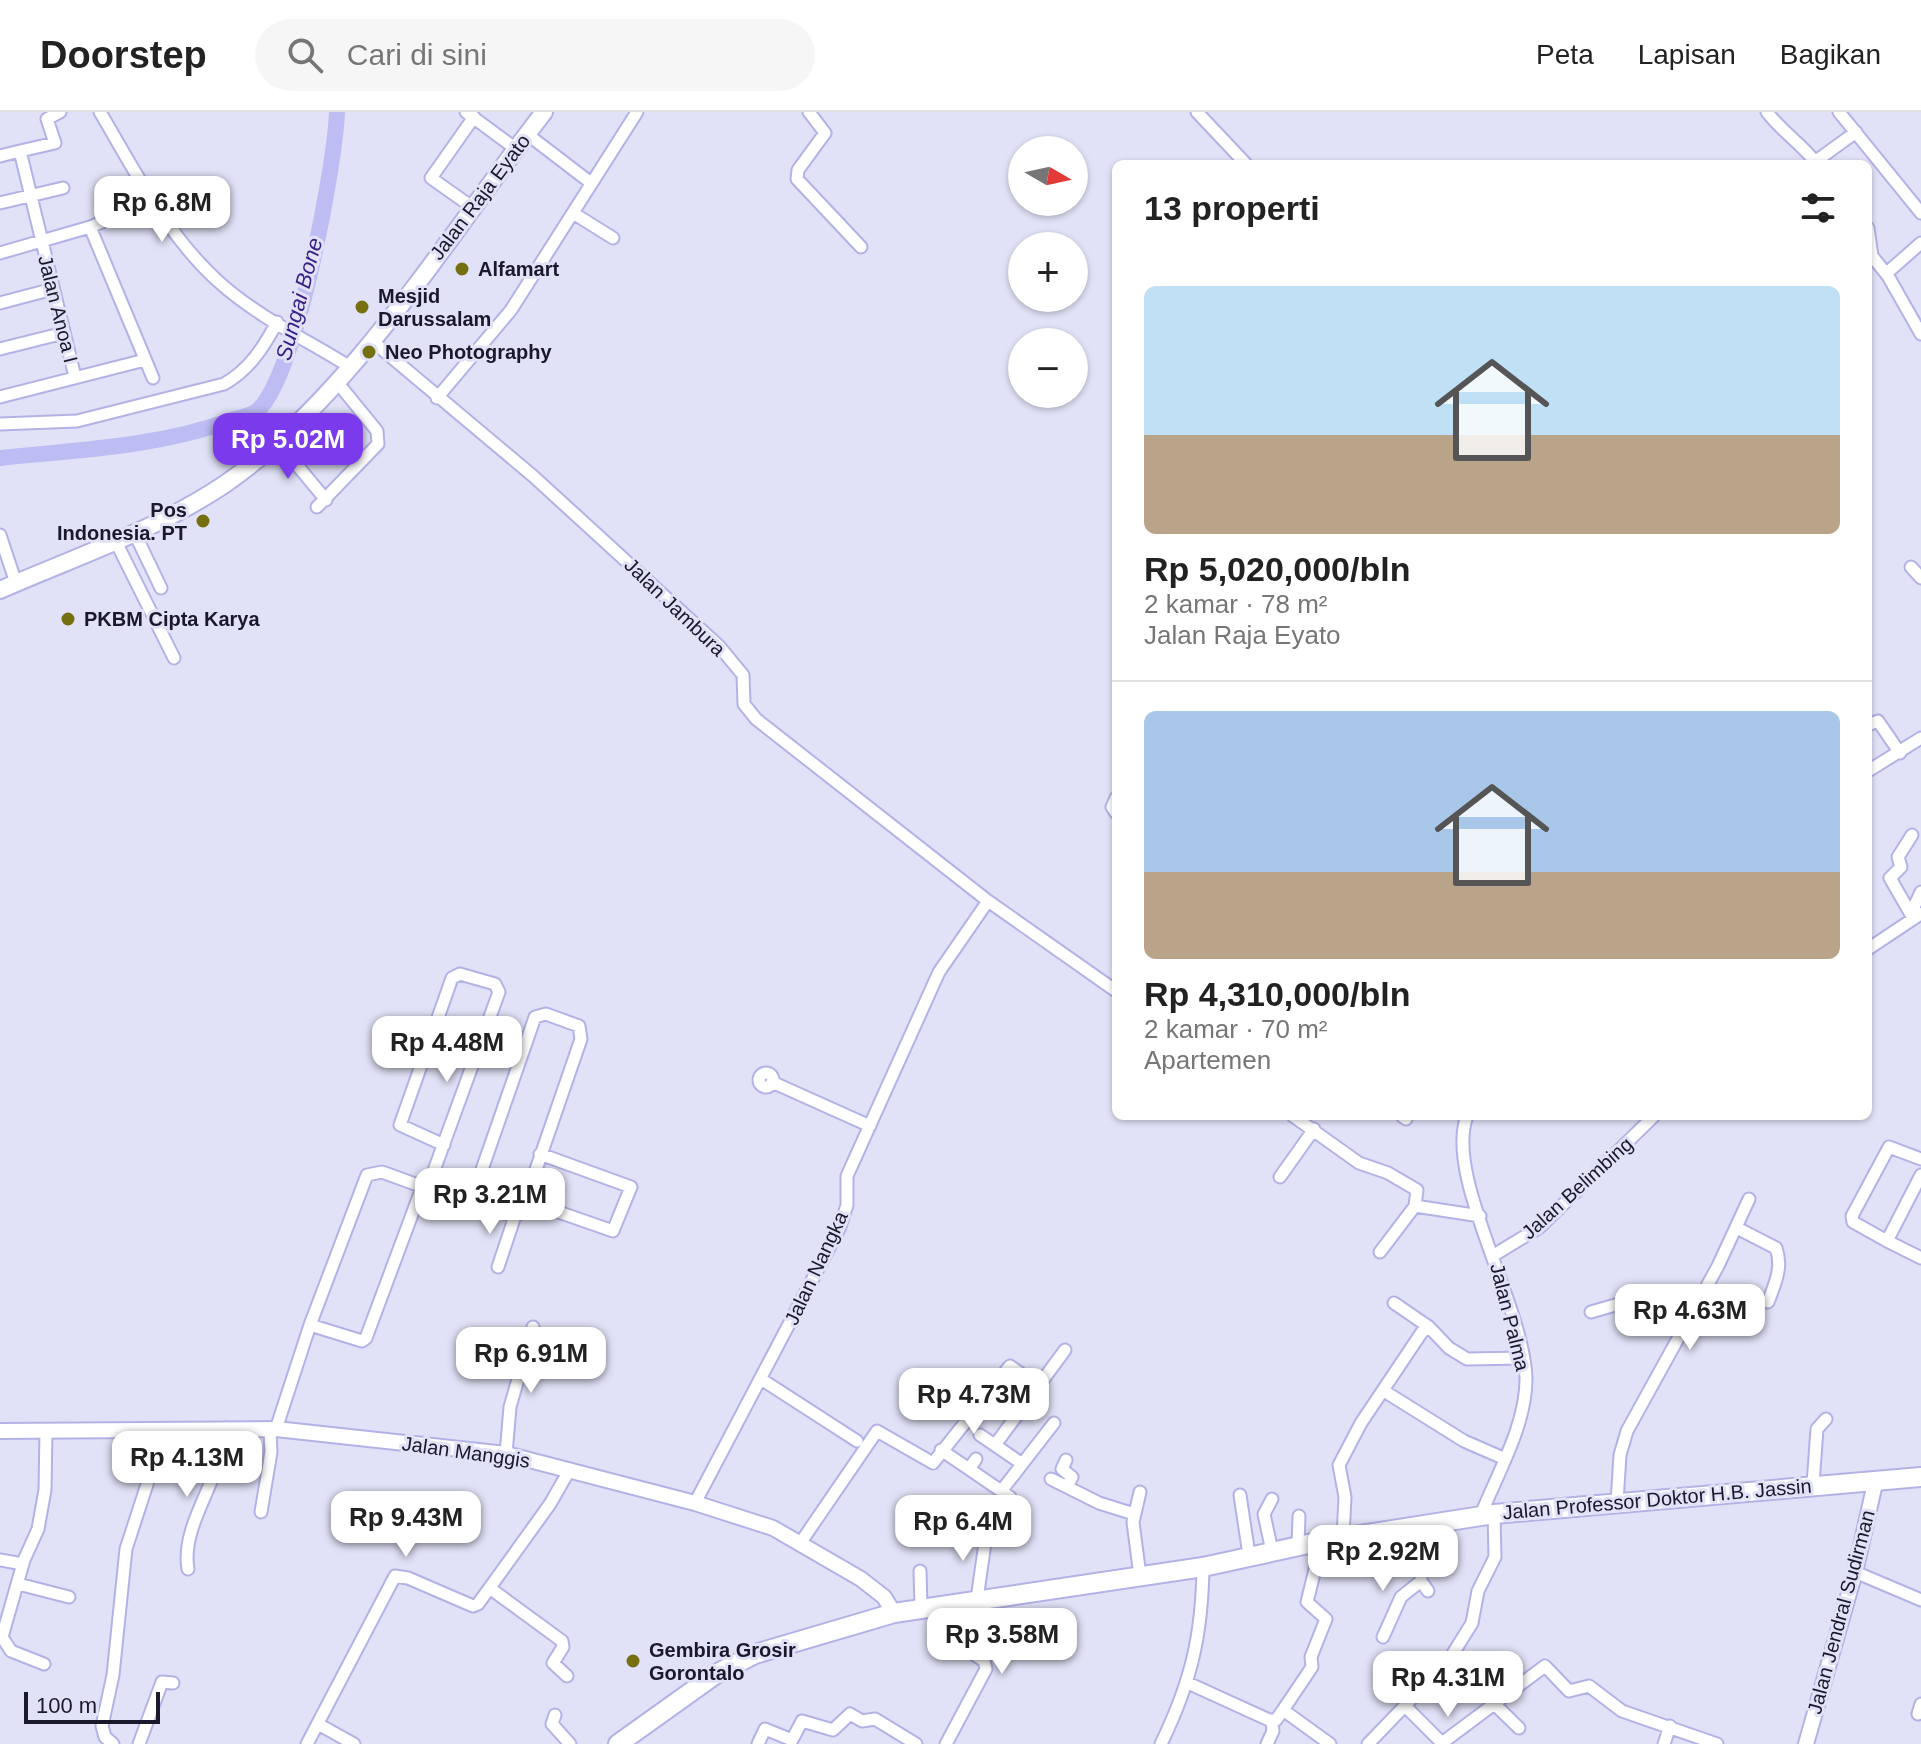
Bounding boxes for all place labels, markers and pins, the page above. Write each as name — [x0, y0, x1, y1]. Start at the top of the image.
pin: Rp 6.8M — [88, 176, 236, 244]
place label: Alfamart — [478, 258, 559, 280]
marker: Alfamart — [453, 260, 471, 278]
place label: Mesjid Darussalam — [378, 285, 491, 330]
marker: Mesjid Darussalam — [353, 298, 371, 316]
place label: Neo Photography — [385, 341, 553, 363]
marker: Neo Photography — [360, 343, 378, 361]
pin: Rp 5.02M — [205, 413, 371, 481]
place label: Pos Indonesia. PT — [57, 499, 187, 544]
marker: Pos Indonesia. PT — [194, 512, 212, 530]
place label: PKBM Cipta Karya — [84, 608, 260, 630]
marker: PKBM Cipta Karya — [59, 610, 77, 628]
pin: Rp 4.48M — [364, 1016, 530, 1084]
pin: Rp 3.21M — [407, 1168, 573, 1236]
pin: Rp 4.63M — [1607, 1284, 1773, 1352]
pin: Rp 6.91M — [448, 1327, 614, 1395]
pin: Rp 4.73M — [891, 1368, 1057, 1436]
pin: Rp 4.13M — [104, 1431, 270, 1499]
pin: Rp 9.43M — [323, 1491, 489, 1559]
pin: Rp 6.4M — [889, 1495, 1037, 1563]
pin: Rp 2.92M — [1300, 1525, 1466, 1593]
pin: Rp 3.58M — [919, 1608, 1085, 1676]
place label: Gembira Grosir Gorontalo — [649, 1639, 796, 1684]
pin: Rp 4.31M — [1365, 1651, 1531, 1719]
marker: Gembira Grosir Gorontalo — [624, 1652, 642, 1670]

